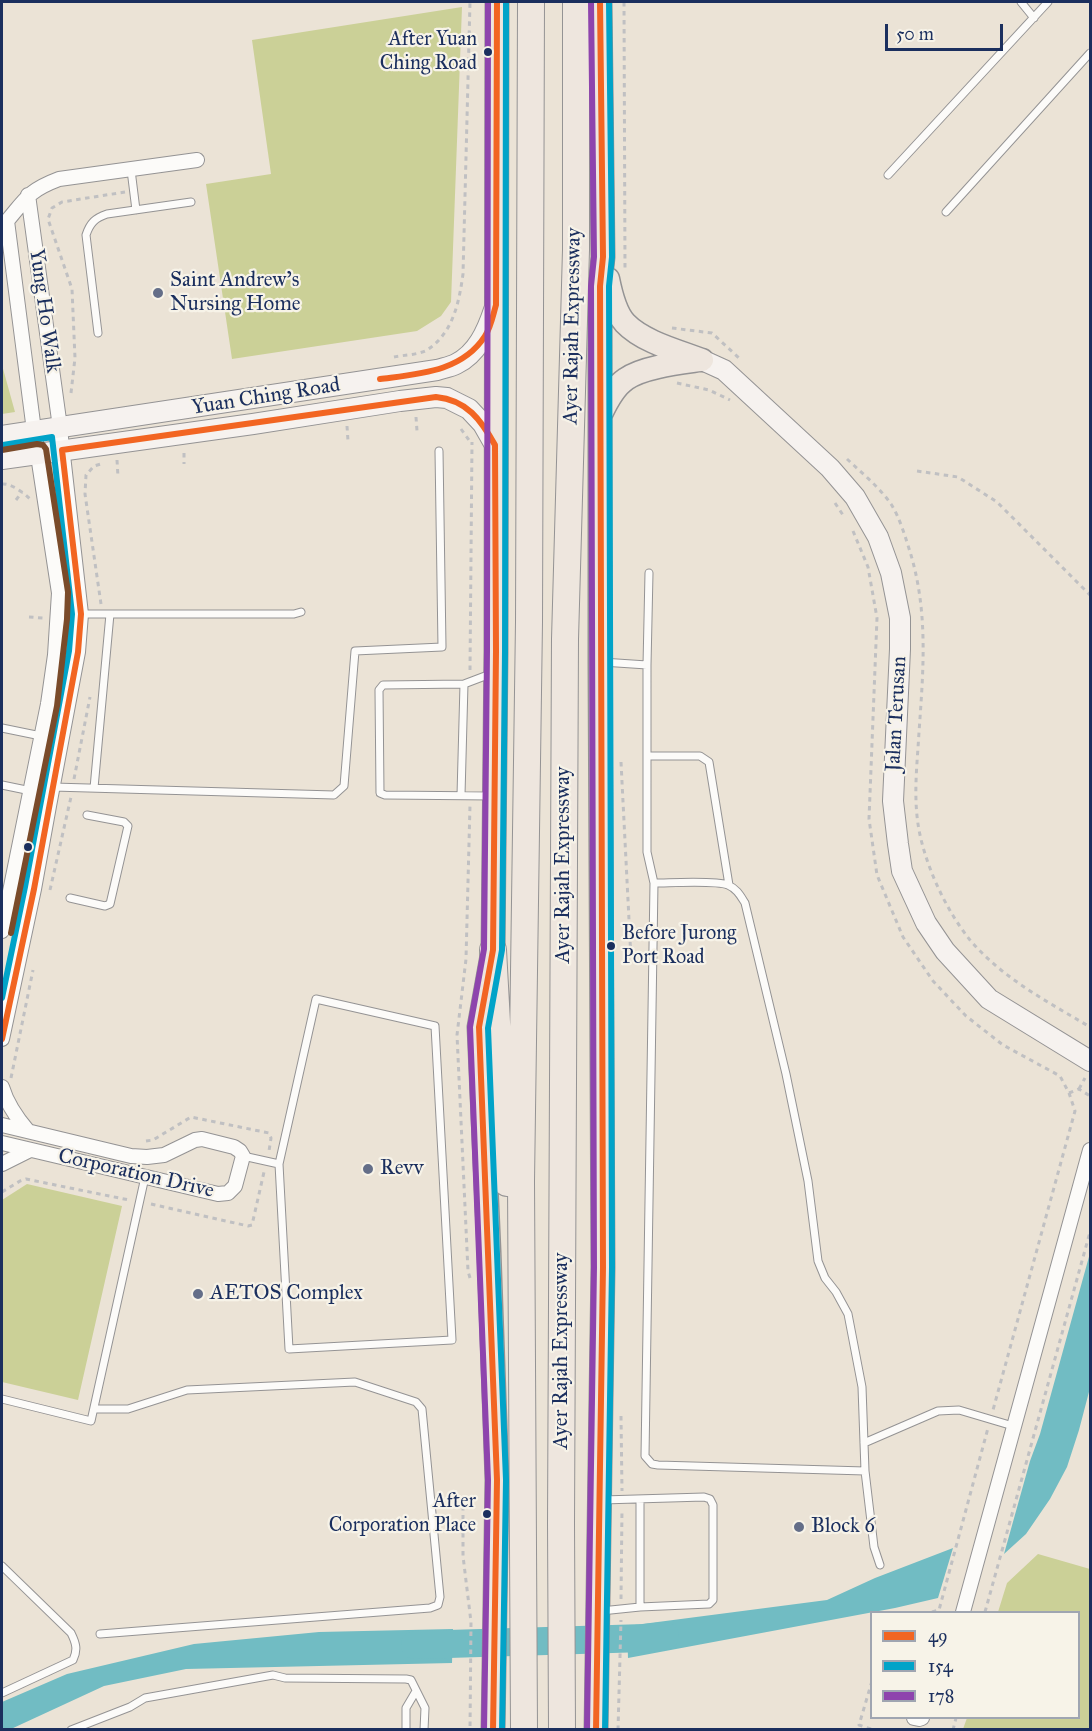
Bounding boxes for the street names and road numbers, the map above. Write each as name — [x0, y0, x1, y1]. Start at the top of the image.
street label: Ayer Rajah Expressway — [559, 227, 587, 425]
street label: Yung Ho Walk — [23, 247, 65, 375]
street label: Yuan Ching Road — [190, 373, 342, 421]
street label: Jalan Terusan — [881, 656, 913, 772]
street label: Ayer Rajah Expressway — [551, 767, 577, 963]
street label: Corporation Drive — [56, 1144, 216, 1204]
street label: Ayer Rajah Expressway — [549, 1253, 575, 1449]

